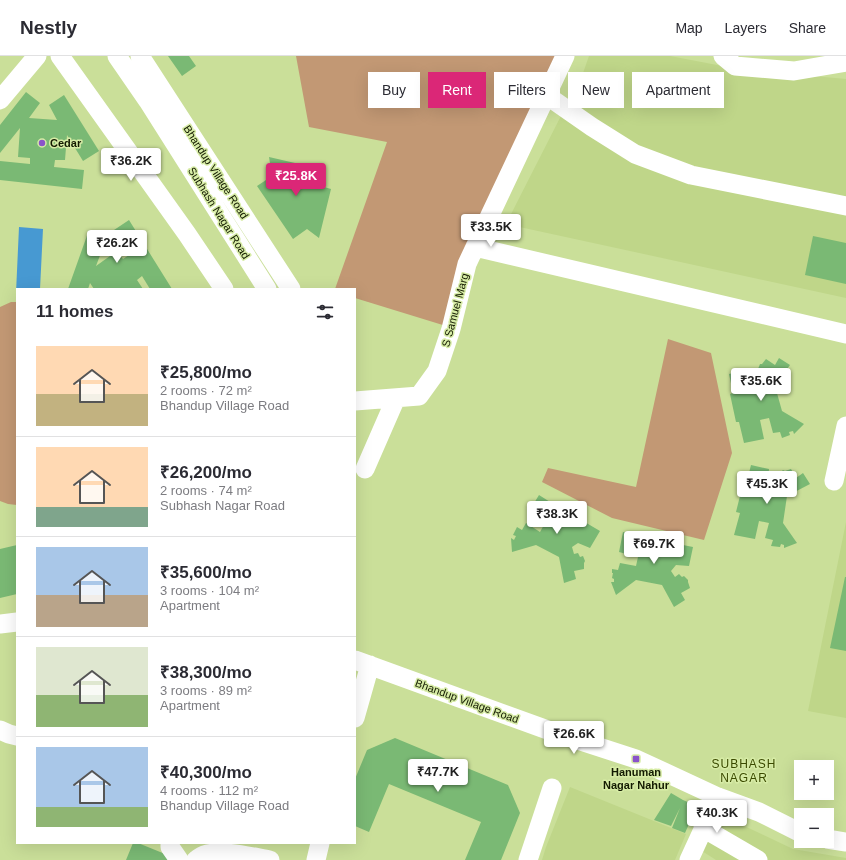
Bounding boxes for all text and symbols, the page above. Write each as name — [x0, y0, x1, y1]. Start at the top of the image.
text: Nestly — [20, 17, 77, 38]
text: Map — [675, 20, 703, 36]
text: Layers — [725, 20, 767, 36]
text: Share — [789, 20, 826, 36]
chip: Buy — [368, 72, 420, 108]
chip: Rent — [428, 72, 486, 108]
chip: Filters — [494, 72, 560, 108]
chip: New — [568, 72, 624, 108]
chip: Apartment — [632, 72, 724, 108]
street label: Bhandup Village Road — [181, 123, 251, 221]
place label: Cedar — [50, 137, 82, 149]
marker: Cedar — [37, 138, 47, 148]
pin: ₹36.2K — [98, 148, 164, 182]
text: ₹36.2K — [110, 153, 152, 168]
pin: ₹25.8K — [263, 163, 329, 197]
street label: Subhash Nagar Road — [186, 165, 252, 261]
text: ₹25.8K — [275, 168, 317, 183]
pin: ₹33.5K — [458, 214, 524, 248]
text: ₹33.5K — [470, 219, 512, 234]
pin: ₹26.2K — [84, 230, 150, 264]
text: ₹26.2K — [96, 235, 138, 250]
street label: S Samuel Marg — [439, 272, 471, 348]
icon: filters — [314, 301, 336, 323]
text: 11 homes — [36, 302, 114, 321]
icon: home — [68, 362, 116, 410]
text: ₹25,800/mo — [160, 363, 252, 382]
pin: ₹35.6K — [728, 368, 794, 402]
text: ₹35.6K — [740, 373, 782, 388]
text: 2 rooms · 72 m² — [160, 383, 252, 398]
text: Bhandup Village Road — [160, 398, 289, 413]
icon: home — [68, 463, 116, 511]
text: ₹26,200/mo — [160, 463, 252, 482]
pin: ₹45.3K — [734, 471, 800, 505]
text: ₹45.3K — [746, 476, 788, 491]
text: 2 rooms · 74 m² — [160, 483, 252, 498]
text: Subhash Nagar Road — [160, 498, 285, 513]
pin: ₹38.3K — [524, 501, 590, 535]
text: ₹38.3K — [536, 506, 578, 521]
pin: ₹69.7K — [621, 531, 687, 565]
text: ₹69.7K — [633, 536, 675, 551]
icon: home — [68, 563, 116, 611]
text: ₹35,600/mo — [160, 563, 252, 582]
text: 3 rooms · 104 m² — [160, 583, 259, 598]
text: Apartment — [160, 598, 220, 613]
icon: home — [68, 663, 116, 711]
text: ₹38,300/mo — [160, 663, 252, 682]
street label: Bhandup Village Road — [414, 677, 520, 725]
text: 3 rooms · 89 m² — [160, 683, 252, 698]
text: Apartment — [160, 698, 220, 713]
pin: ₹26.6K — [541, 721, 607, 755]
text: ₹26.6K — [553, 726, 595, 741]
marker: Hanuman Nagar Nahur — [631, 754, 641, 764]
district label: SUBHASH NAGAR — [711, 757, 777, 785]
pin: ₹47.7K — [405, 759, 471, 793]
map controls — [794, 760, 834, 848]
button: + — [794, 760, 834, 800]
icon: home — [68, 763, 116, 811]
text: ₹40,300/mo — [160, 763, 252, 782]
text: ₹47.7K — [417, 764, 459, 779]
place label: Hanuman Nagar Nahur — [603, 766, 670, 791]
text: 4 rooms · 112 m² — [160, 783, 258, 798]
text: Bhandup Village Road — [160, 798, 289, 813]
pin: ₹40.3K — [684, 800, 750, 834]
text: ₹40.3K — [696, 805, 738, 820]
button: − — [794, 808, 834, 848]

